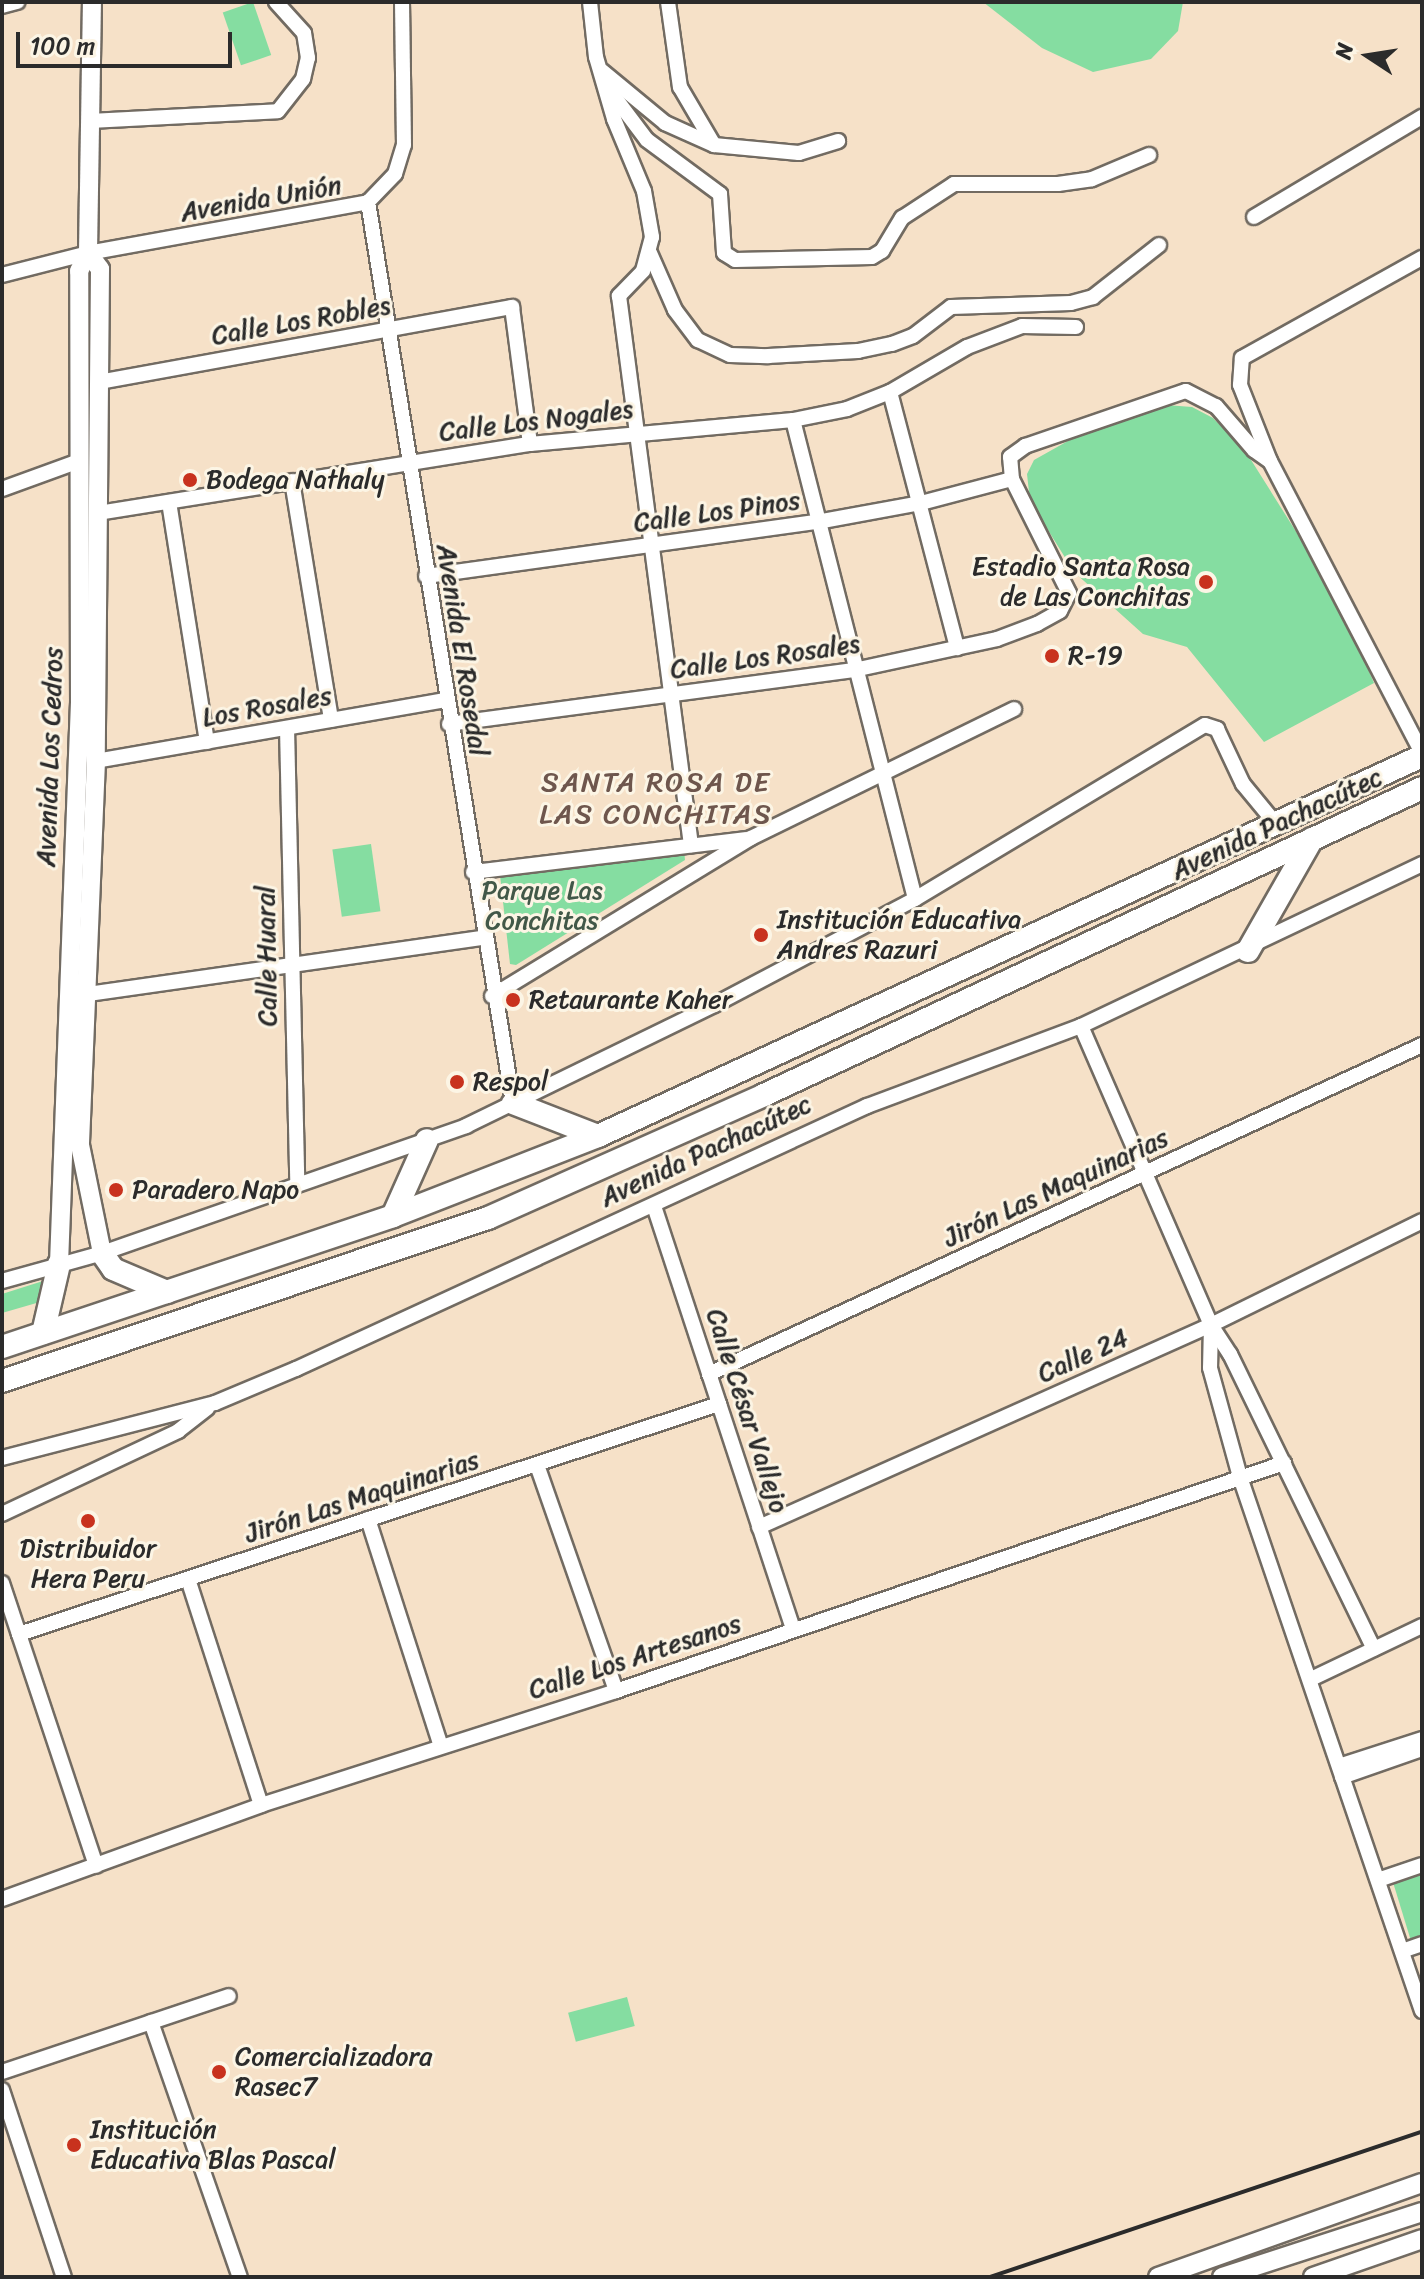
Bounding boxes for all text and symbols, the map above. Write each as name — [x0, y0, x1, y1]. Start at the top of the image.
scale bar — [20, 16, 236, 66]
north arrow — [1328, 16, 1408, 96]
text: 100 m — [30, 25, 95, 67]
text: N — [1323, 39, 1365, 62]
street label: Avenida Unión — [178, 169, 344, 229]
street label: Calle Los Robles — [208, 290, 394, 352]
street label: Calle Los Nogales — [437, 394, 635, 448]
place label: Bodega Nathaly — [206, 464, 386, 496]
marker: Bodega Nathaly — [181, 471, 199, 489]
street label: Calle Los Pinos — [631, 485, 803, 539]
street label: Avenida El Rosedal — [430, 542, 494, 758]
place label: Estadio Santa Rosa de Las Conchitas — [970, 551, 1190, 612]
marker: Estadio Santa Rosa de Las Conchitas — [1197, 573, 1215, 591]
street label: Calle Los Rosales — [667, 628, 863, 686]
place label: R-19 — [1068, 640, 1123, 672]
street label: Avenida Los Cedros — [31, 647, 69, 867]
marker: R-19 — [1043, 647, 1061, 665]
street label: Los Rosales — [201, 680, 333, 734]
street label: Avenida Pachacútec — [1166, 761, 1388, 887]
district label: SANTA ROSA DE LAS CONCHITAS — [542, 765, 770, 831]
park label: Parque Las Conchitas — [481, 875, 603, 936]
street label: Calle Huaral — [250, 885, 284, 1027]
place label: Institución Educativa Andres Razuri — [777, 904, 1021, 966]
marker: Institución Educativa Andres Razuri — [752, 926, 770, 944]
place label: Retaurante Kaher — [529, 984, 732, 1016]
marker: Retaurante Kaher — [504, 991, 522, 1009]
place label: Respol — [473, 1066, 548, 1098]
marker: Respol — [448, 1073, 466, 1091]
street label: Avenida Pachacútec — [595, 1088, 817, 1214]
street label: Jirón Las Maquinarias — [938, 1122, 1174, 1254]
place label: Paradero Napo — [132, 1174, 299, 1206]
marker: Paradero Napo — [107, 1181, 125, 1199]
street label: Calle César Vallejo — [699, 1306, 795, 1516]
street label: Calle 24 — [1033, 1322, 1133, 1390]
street label: Jirón Las Maquinarias — [240, 1444, 484, 1550]
marker: Distribuidor Hera Peru — [79, 1512, 97, 1530]
place label: Distribuidor Hera Peru — [20, 1533, 156, 1594]
street label: Calle Los Artesanos — [524, 1608, 746, 1706]
place label: Comercializadora Rasec7 — [235, 2041, 432, 2102]
marker: Comercializadora Rasec7 — [210, 2063, 228, 2081]
place label: Institución Educativa Blas Pascal — [90, 2114, 337, 2176]
marker: Institución Educativa Blas Pascal — [65, 2136, 83, 2154]

